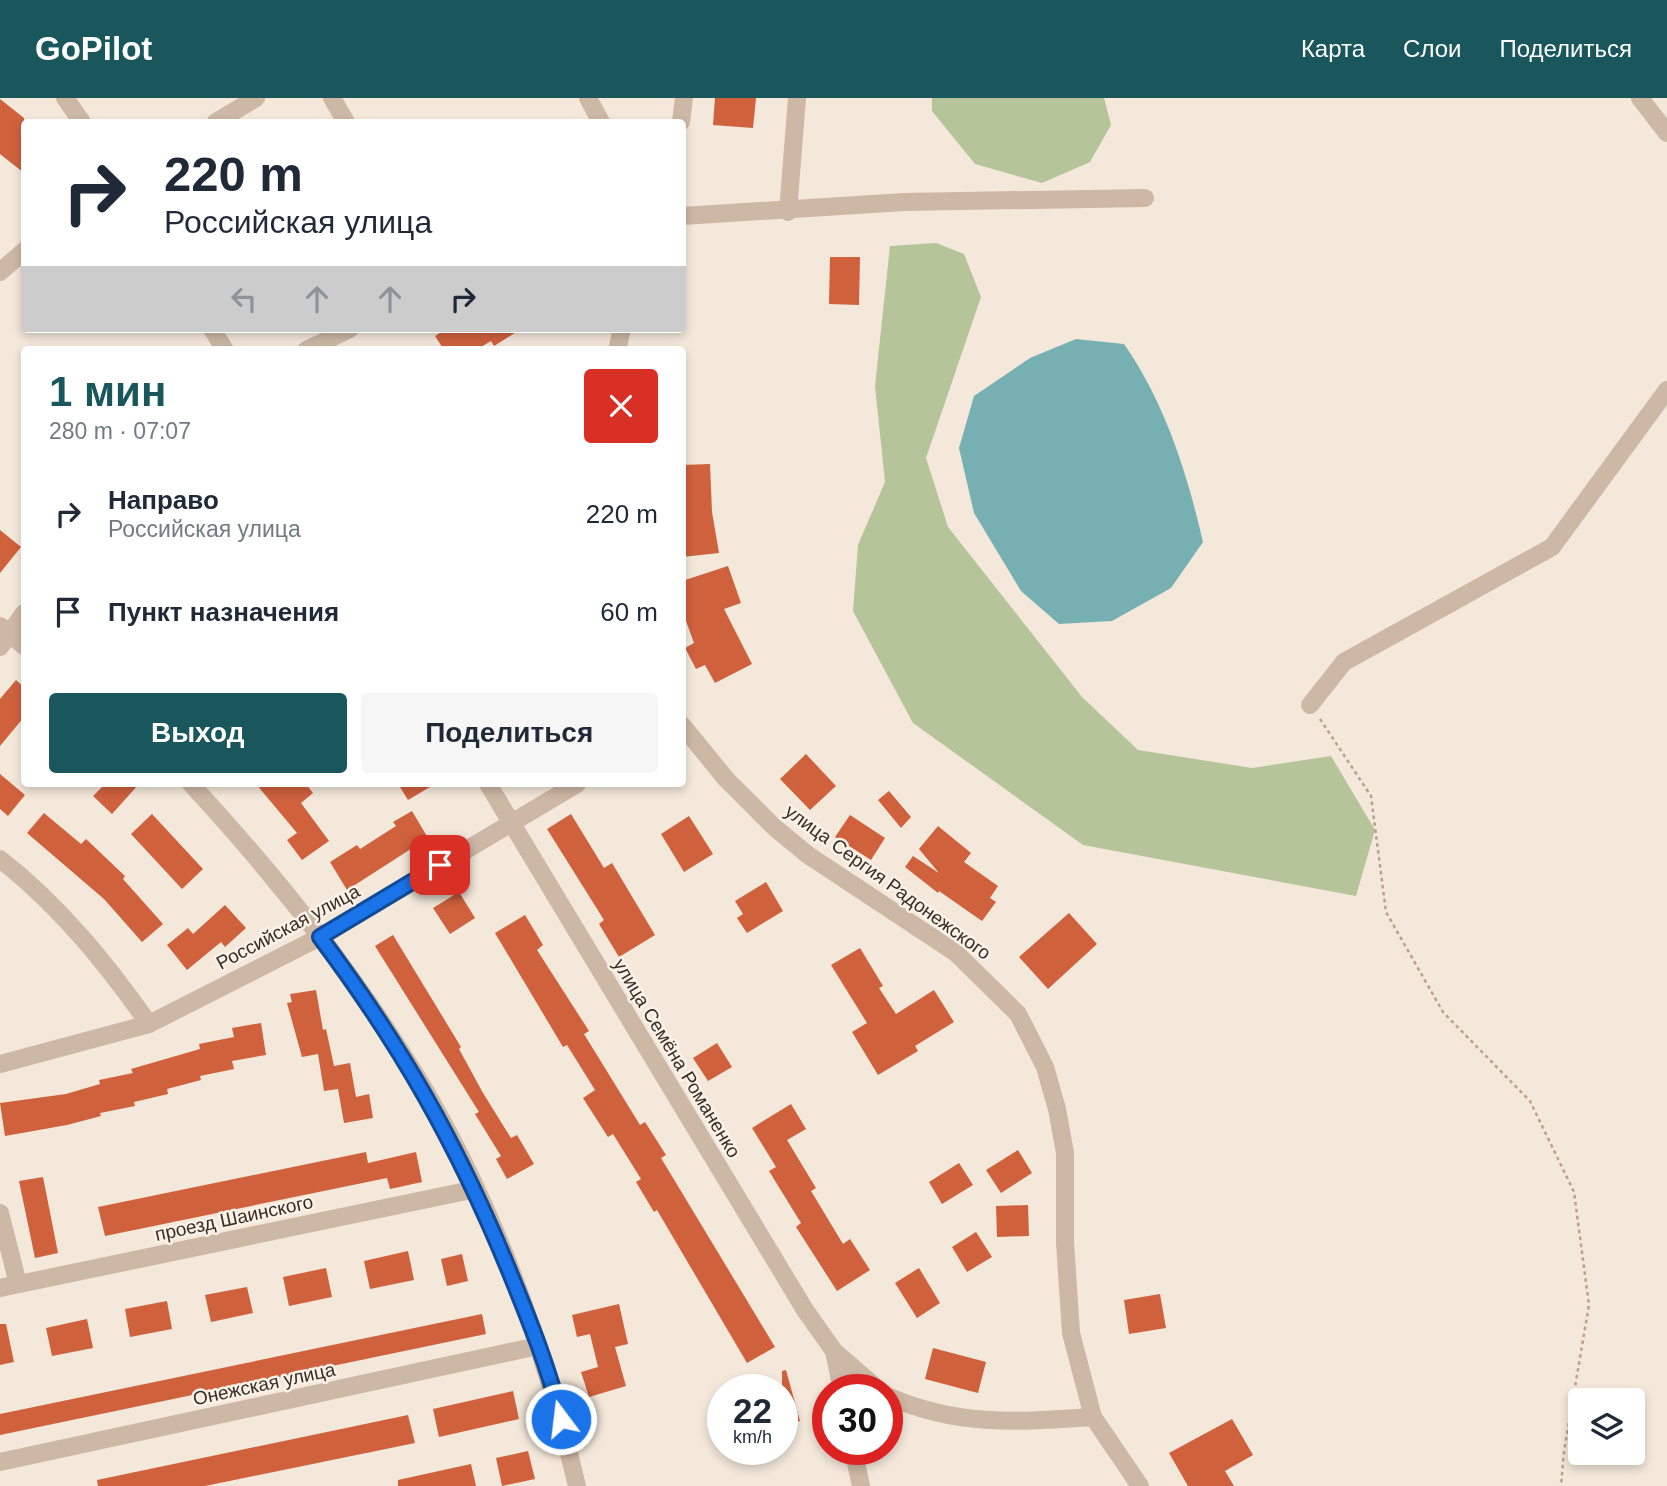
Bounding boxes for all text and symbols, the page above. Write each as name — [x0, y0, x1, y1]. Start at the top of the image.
text: GoPilot — [35, 30, 152, 67]
text: Карта — [1301, 35, 1365, 62]
text: Слои — [1403, 35, 1461, 62]
text: Поделиться — [1499, 35, 1632, 62]
icon: right — [49, 147, 140, 238]
text: 220 m — [164, 147, 303, 201]
text: Российская улица — [164, 204, 432, 240]
icon: left — [225, 280, 263, 318]
icon: ahead — [298, 280, 336, 318]
icon: ahead — [371, 280, 409, 318]
icon: right — [444, 280, 482, 318]
text: 1 мин — [49, 368, 166, 415]
button: close — [584, 369, 658, 443]
text: 280 m · 07:07 — [49, 418, 191, 444]
text: Направо — [108, 485, 219, 515]
icon: right — [49, 495, 87, 533]
text: 220 m — [586, 499, 658, 529]
text: Российская улица — [108, 516, 301, 542]
icon: arrive — [49, 593, 87, 631]
text: Пункт назначения — [108, 597, 339, 627]
text: 60 m — [600, 597, 658, 627]
button: Выход — [49, 693, 347, 773]
button: Поделиться — [361, 693, 658, 773]
street label: улица Сергия Радонежского — [781, 800, 995, 964]
pin — [410, 835, 470, 895]
icon: arrive — [421, 846, 459, 884]
street label: Российская улица — [213, 880, 364, 974]
street label: улица Семёна Романенко — [609, 955, 745, 1161]
street label: проезд Шаинского — [153, 1191, 315, 1245]
street label: Онежская улица — [191, 1359, 337, 1409]
speed limit sign: 30 — [812, 1374, 903, 1465]
position arrow — [524, 1382, 598, 1456]
map controls — [1568, 1388, 1645, 1465]
button: layers — [1568, 1388, 1645, 1465]
text: 22 — [733, 1391, 772, 1430]
text: km/h — [733, 1427, 772, 1447]

